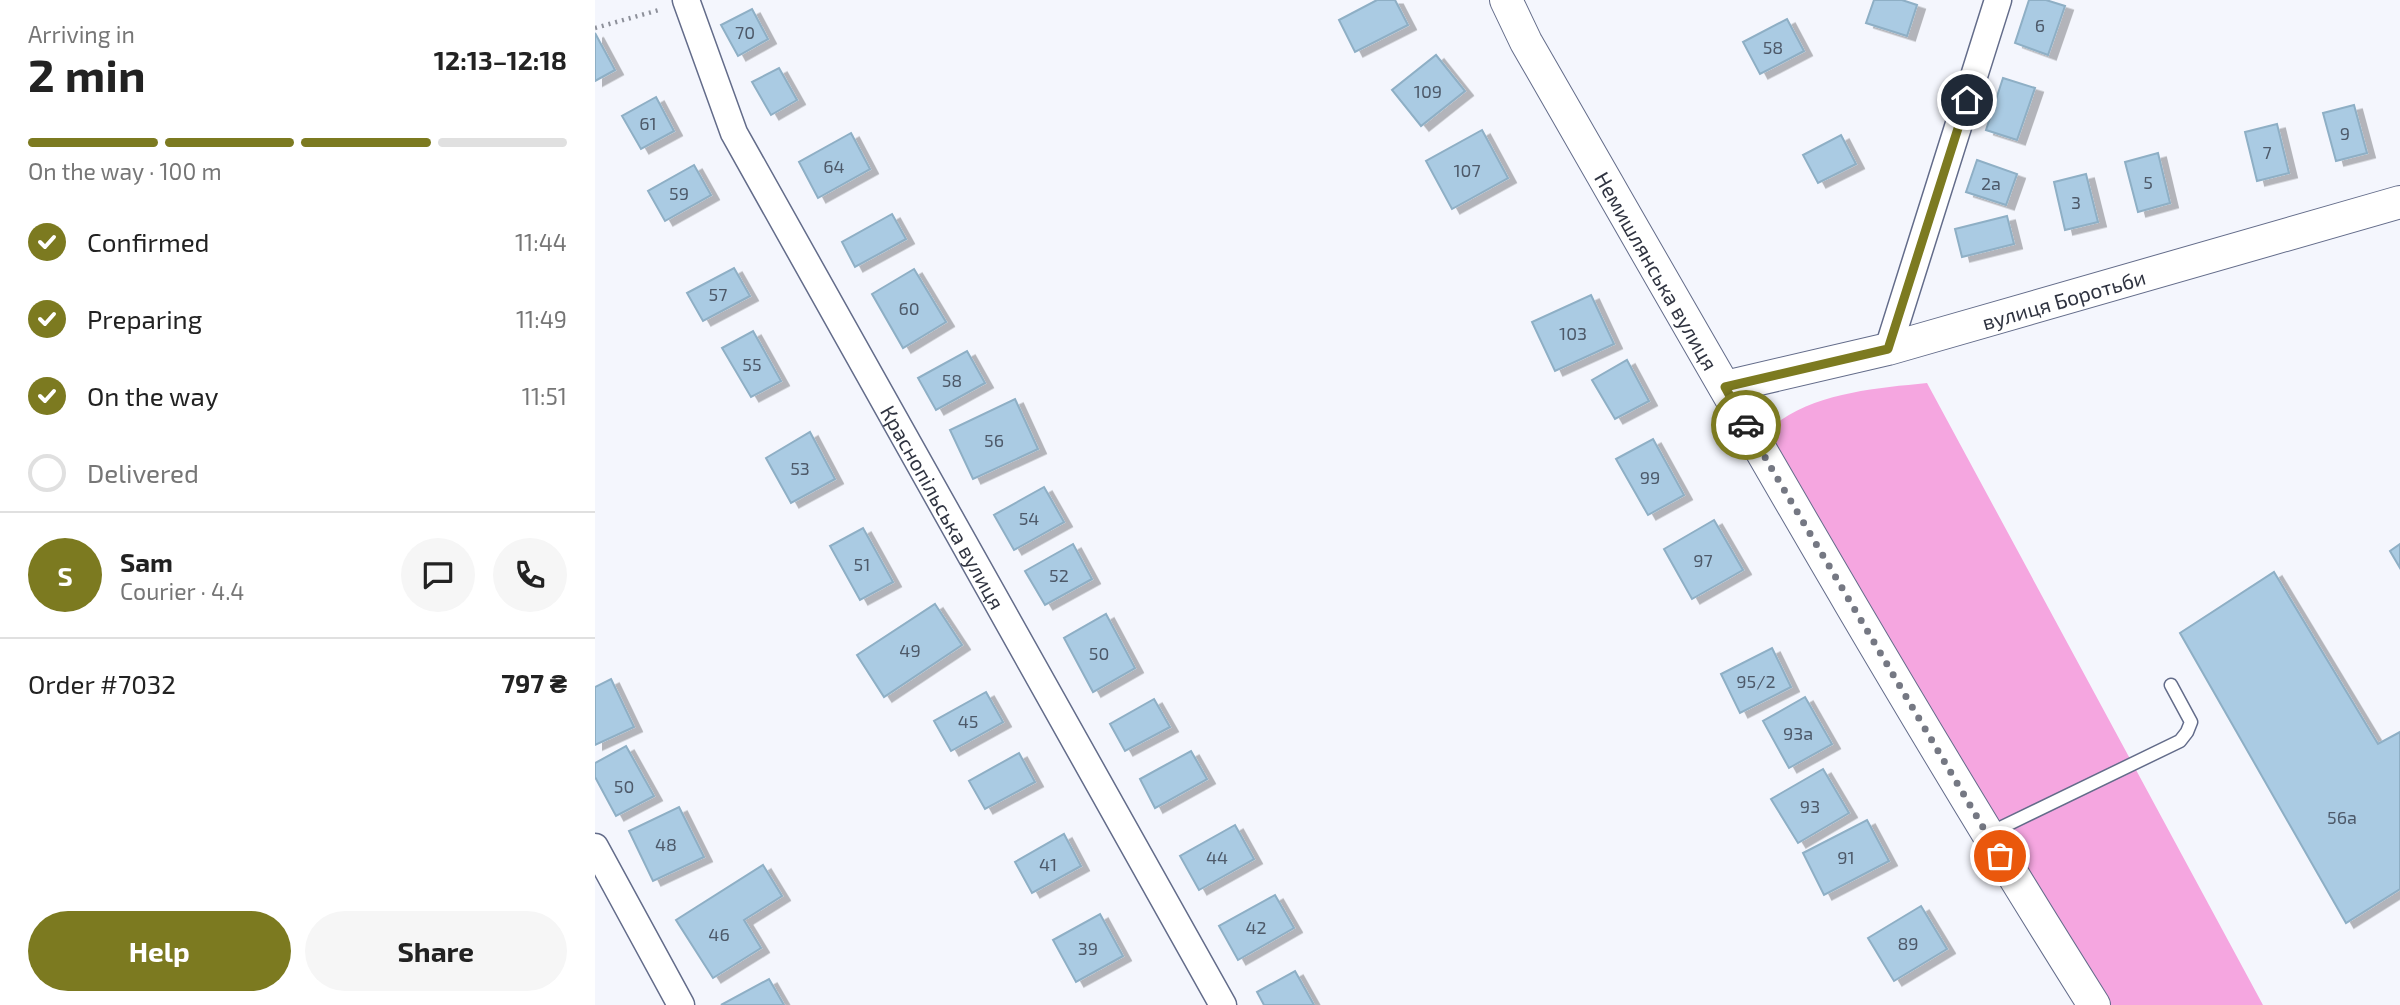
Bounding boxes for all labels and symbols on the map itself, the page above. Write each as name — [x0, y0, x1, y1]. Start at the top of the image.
house number: 6 — [2035, 14, 2045, 36]
house number: 70 — [735, 21, 755, 43]
house number: 58 — [1763, 36, 1783, 58]
pin — [1937, 70, 1997, 130]
house number: 109 — [1414, 80, 1442, 102]
house number: 61 — [639, 112, 657, 134]
house number: 9 — [2340, 122, 2350, 144]
house number: 7 — [2262, 141, 2272, 163]
house number: 64 — [823, 155, 845, 177]
house number: 107 — [1453, 159, 1481, 181]
street label: Немишлянська вулиця — [1590, 167, 1724, 374]
house number: 5 — [2143, 171, 2153, 193]
house number: 2а — [1981, 172, 2001, 194]
house number: 59 — [669, 182, 689, 204]
house number: 3 — [2071, 191, 2081, 213]
street label: вулиця Боротьби — [1979, 263, 2148, 334]
house number: 57 — [709, 283, 727, 305]
house number: 60 — [898, 297, 920, 319]
house number: 103 — [1559, 322, 1587, 344]
house number: 55 — [742, 353, 762, 375]
house number: 58 — [942, 369, 962, 391]
courier — [1711, 390, 1781, 460]
street label: Краснопільська вулиця — [877, 401, 1011, 613]
house number: 56 — [984, 429, 1004, 451]
house number: 53 — [790, 457, 810, 479]
house number: 99 — [1640, 466, 1660, 488]
house number: 54 — [1019, 507, 1039, 529]
house number: 97 — [1693, 549, 1713, 571]
house number: 51 — [854, 553, 870, 575]
house number: 52 — [1049, 564, 1069, 586]
house number: 49 — [899, 639, 921, 661]
house number: 50 — [1089, 642, 1109, 664]
house number: 95/2 — [1736, 670, 1776, 692]
house number: 45 — [958, 710, 978, 732]
house number: 93а — [1783, 722, 1813, 744]
house number: 50 — [614, 775, 634, 797]
house number: 93 — [1800, 795, 1820, 817]
house number: 56а — [2327, 806, 2357, 828]
pin — [1970, 826, 2030, 886]
house number: 48 — [655, 833, 677, 855]
house number: 44 — [1206, 846, 1228, 868]
house number: 91 — [1837, 846, 1855, 868]
house number: 41 — [1039, 853, 1057, 875]
house number: 42 — [1245, 916, 1267, 938]
house number: 46 — [708, 923, 730, 945]
house number: 89 — [1897, 932, 1919, 954]
house number: 39 — [1078, 937, 1098, 959]

